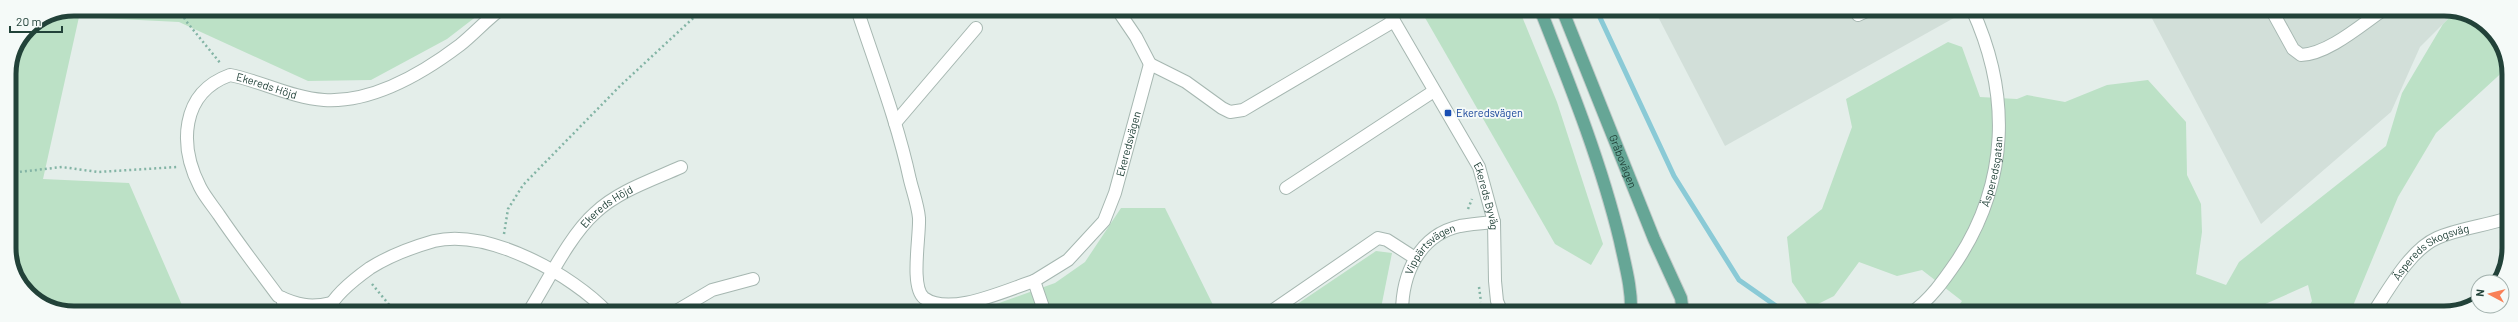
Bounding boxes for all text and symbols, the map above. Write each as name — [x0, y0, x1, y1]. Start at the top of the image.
scale bar — [10, 8, 62, 34]
text: 20 m — [16, 14, 42, 28]
street label: Ekereds Höjd — [235, 70, 299, 101]
place label: Ekeredsvägen — [1456, 106, 1523, 119]
marker: Ekeredsvägen — [1443, 108, 1453, 118]
street label: Ekeredsvägen — [1113, 110, 1143, 178]
street label: Gråbovägen — [1607, 132, 1640, 190]
street label: Äsperedsgatan — [1977, 136, 2005, 209]
street label: Ekereds Byväg — [1471, 159, 1501, 230]
street label: Ekereds Höjd — [577, 182, 635, 230]
street label: Vippärtsvägen — [1402, 221, 1457, 276]
street label: Äspereds Skogsväg — [2389, 221, 2470, 282]
north arrow — [2470, 274, 2510, 314]
text: N — [2473, 288, 2486, 297]

